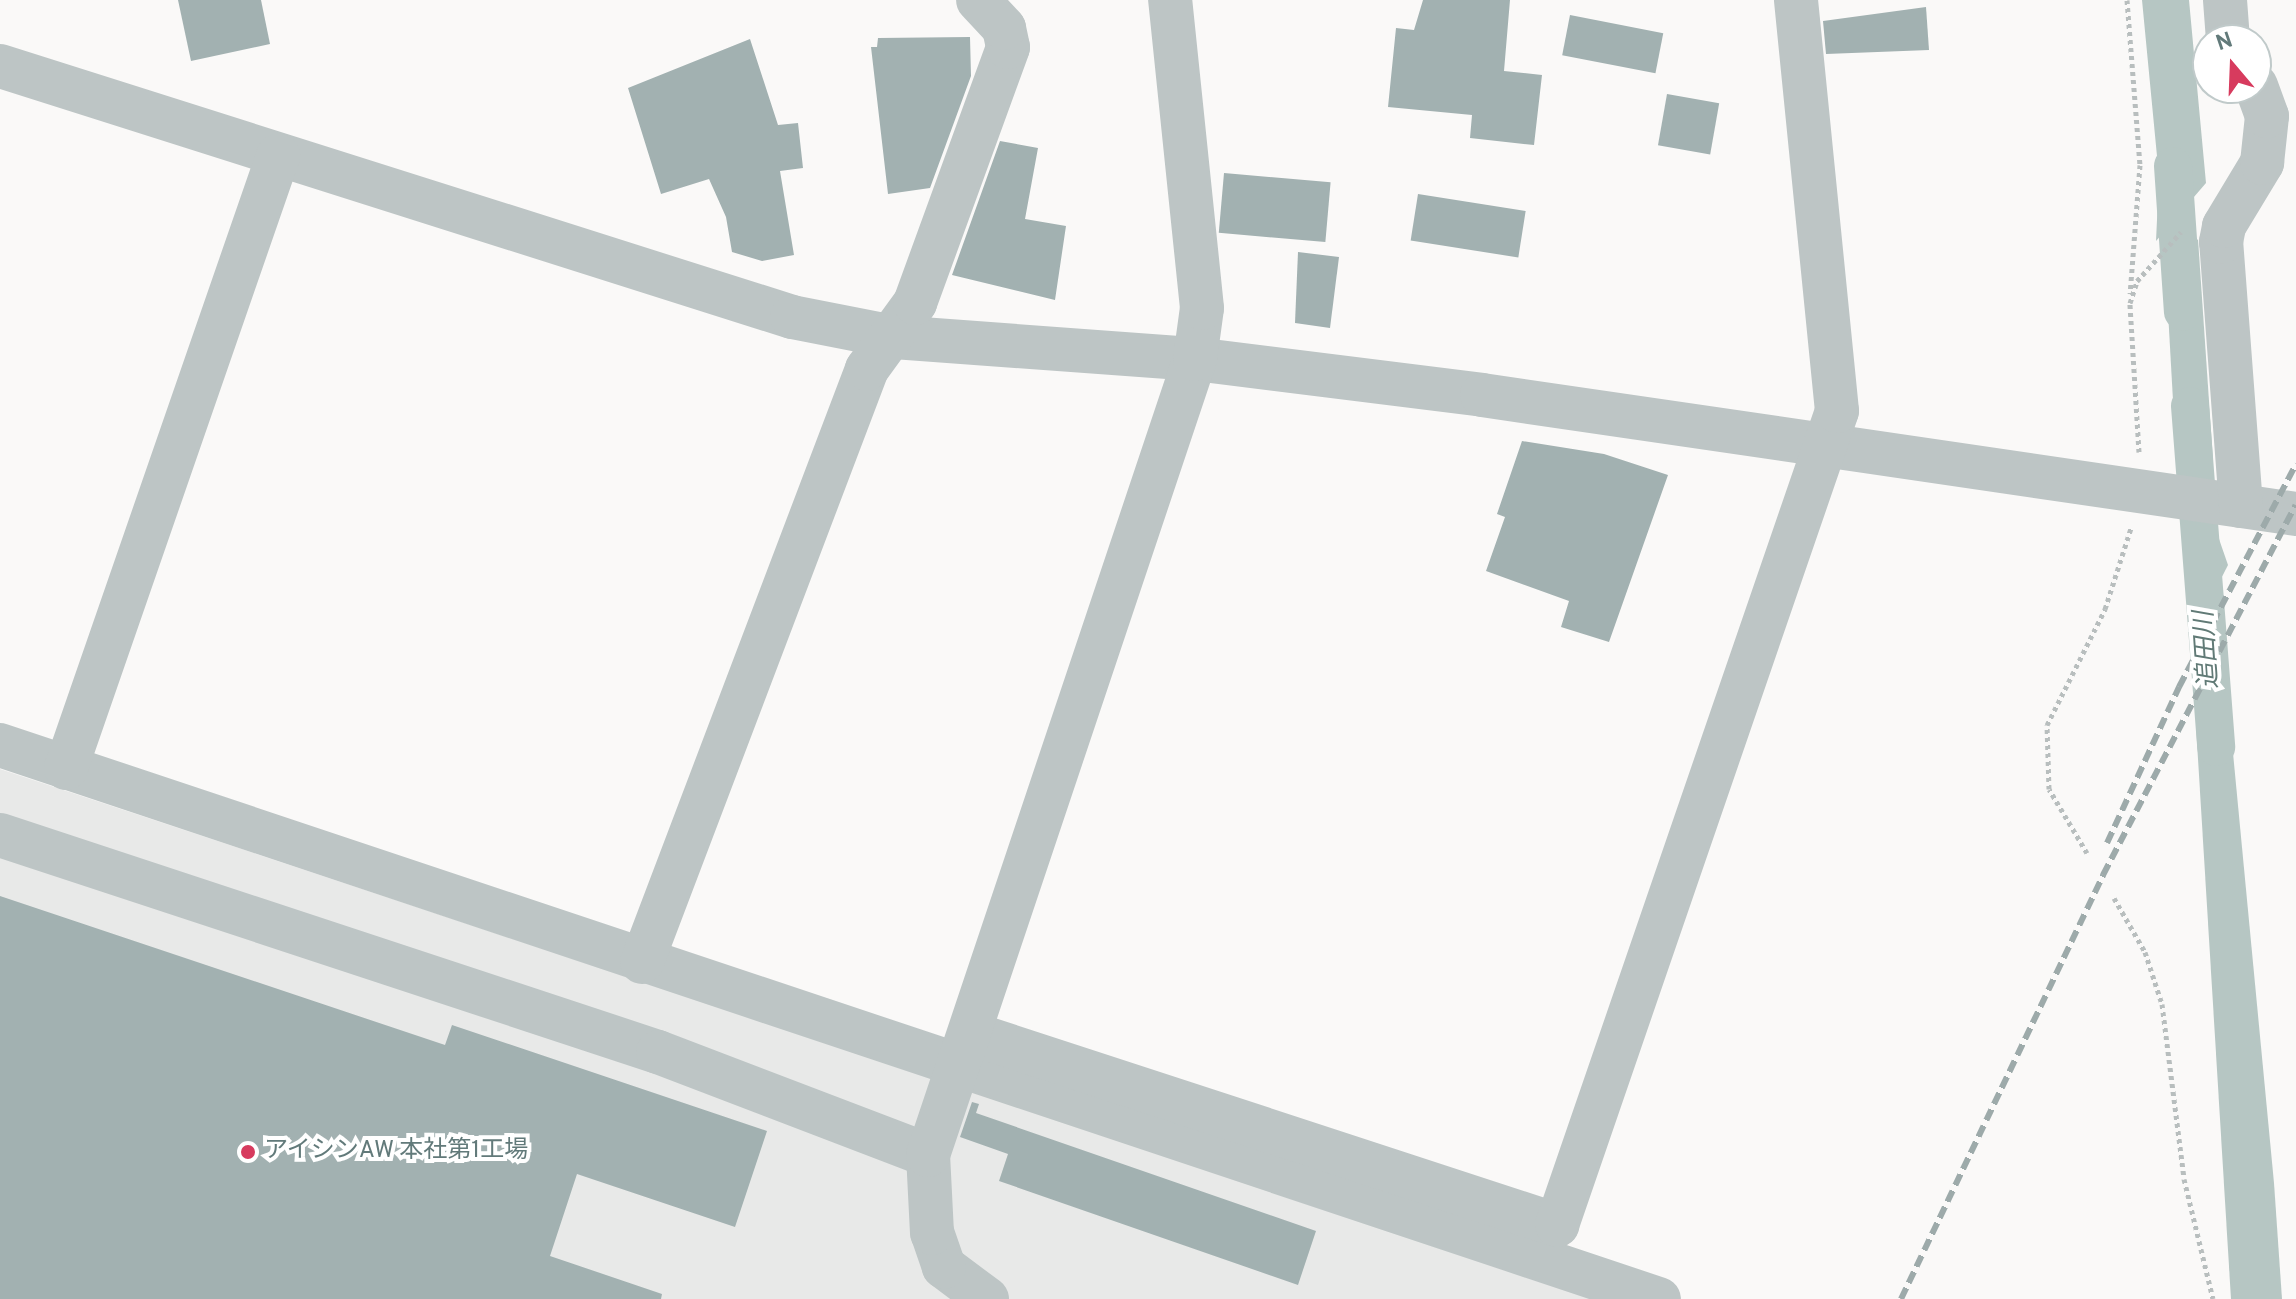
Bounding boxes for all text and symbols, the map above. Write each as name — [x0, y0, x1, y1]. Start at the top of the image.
north arrow — [2192, 24, 2272, 104]
text: N — [2213, 27, 2237, 58]
water label: 追田川 — [2190, 610, 2226, 690]
place label: アイシンAW 本社第1工場 — [264, 1138, 530, 1166]
marker: アイシンAW 本社第1工場 — [239, 1143, 257, 1161]

